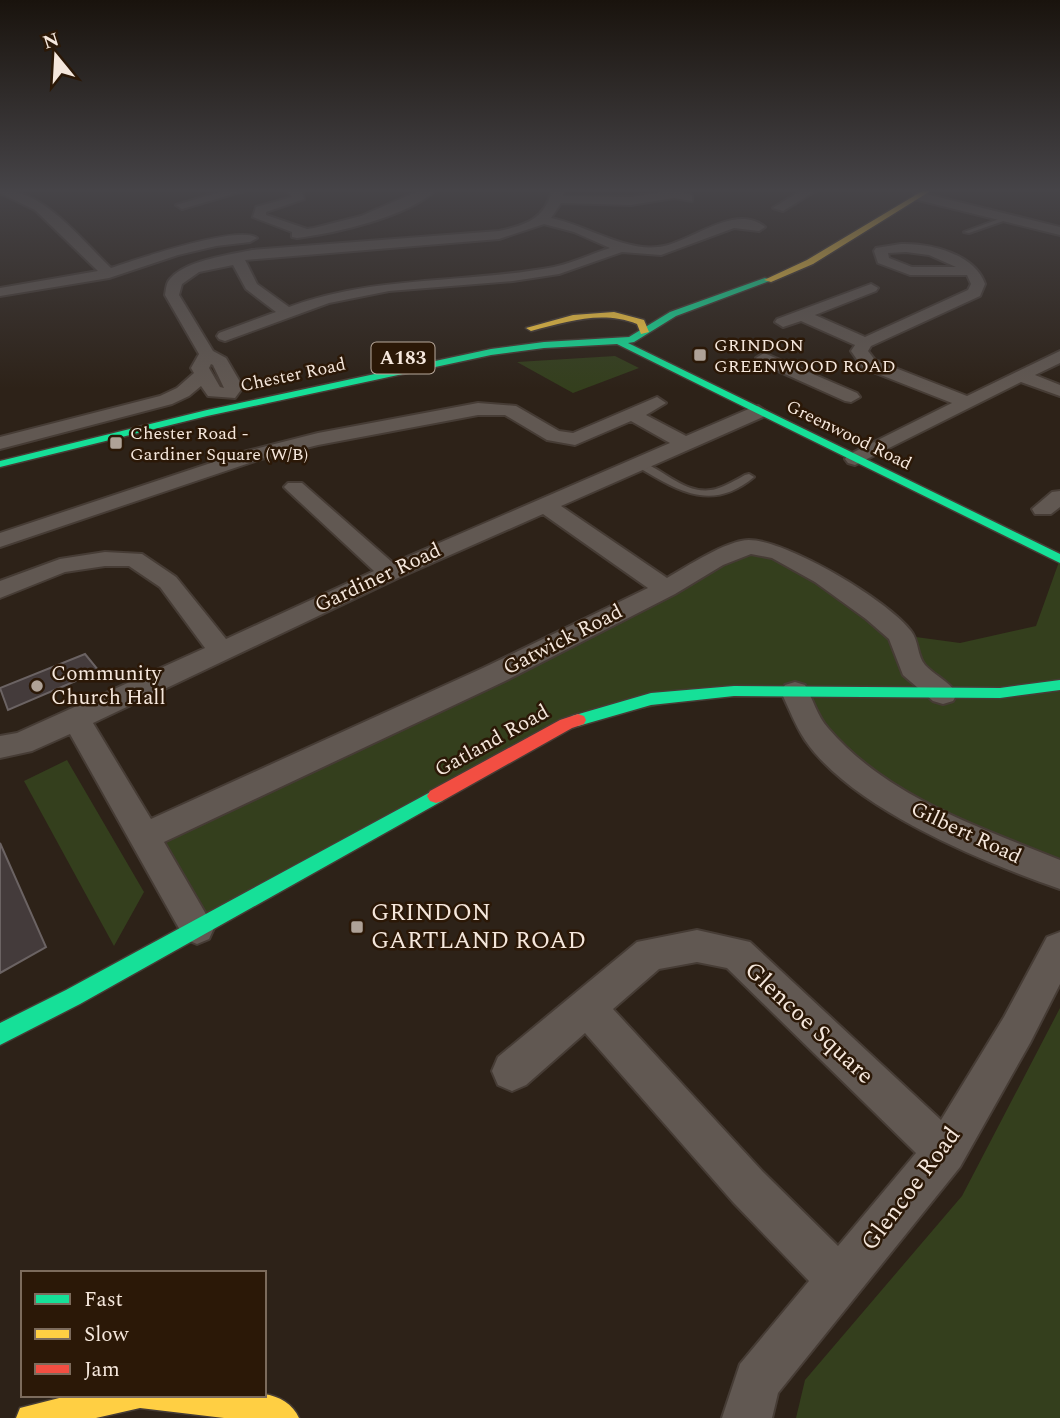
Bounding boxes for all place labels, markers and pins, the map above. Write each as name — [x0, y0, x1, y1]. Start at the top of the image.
place label: GRINDON GREENWOOD ROAD — [714, 332, 896, 380]
marker: GRINDON GREENWOOD ROAD — [692, 347, 708, 363]
place label: Chester Road - Gardiner Square (W/B) — [130, 420, 308, 468]
marker: Chester Road - Gardiner Square (W/B) — [108, 435, 124, 451]
place label: Community Church Hall — [51, 658, 166, 714]
marker: Community Church Hall — [29, 678, 45, 694]
place label: GRINDON GARTLAND ROAD — [371, 895, 586, 959]
marker: GRINDON GARTLAND ROAD — [349, 919, 365, 935]

